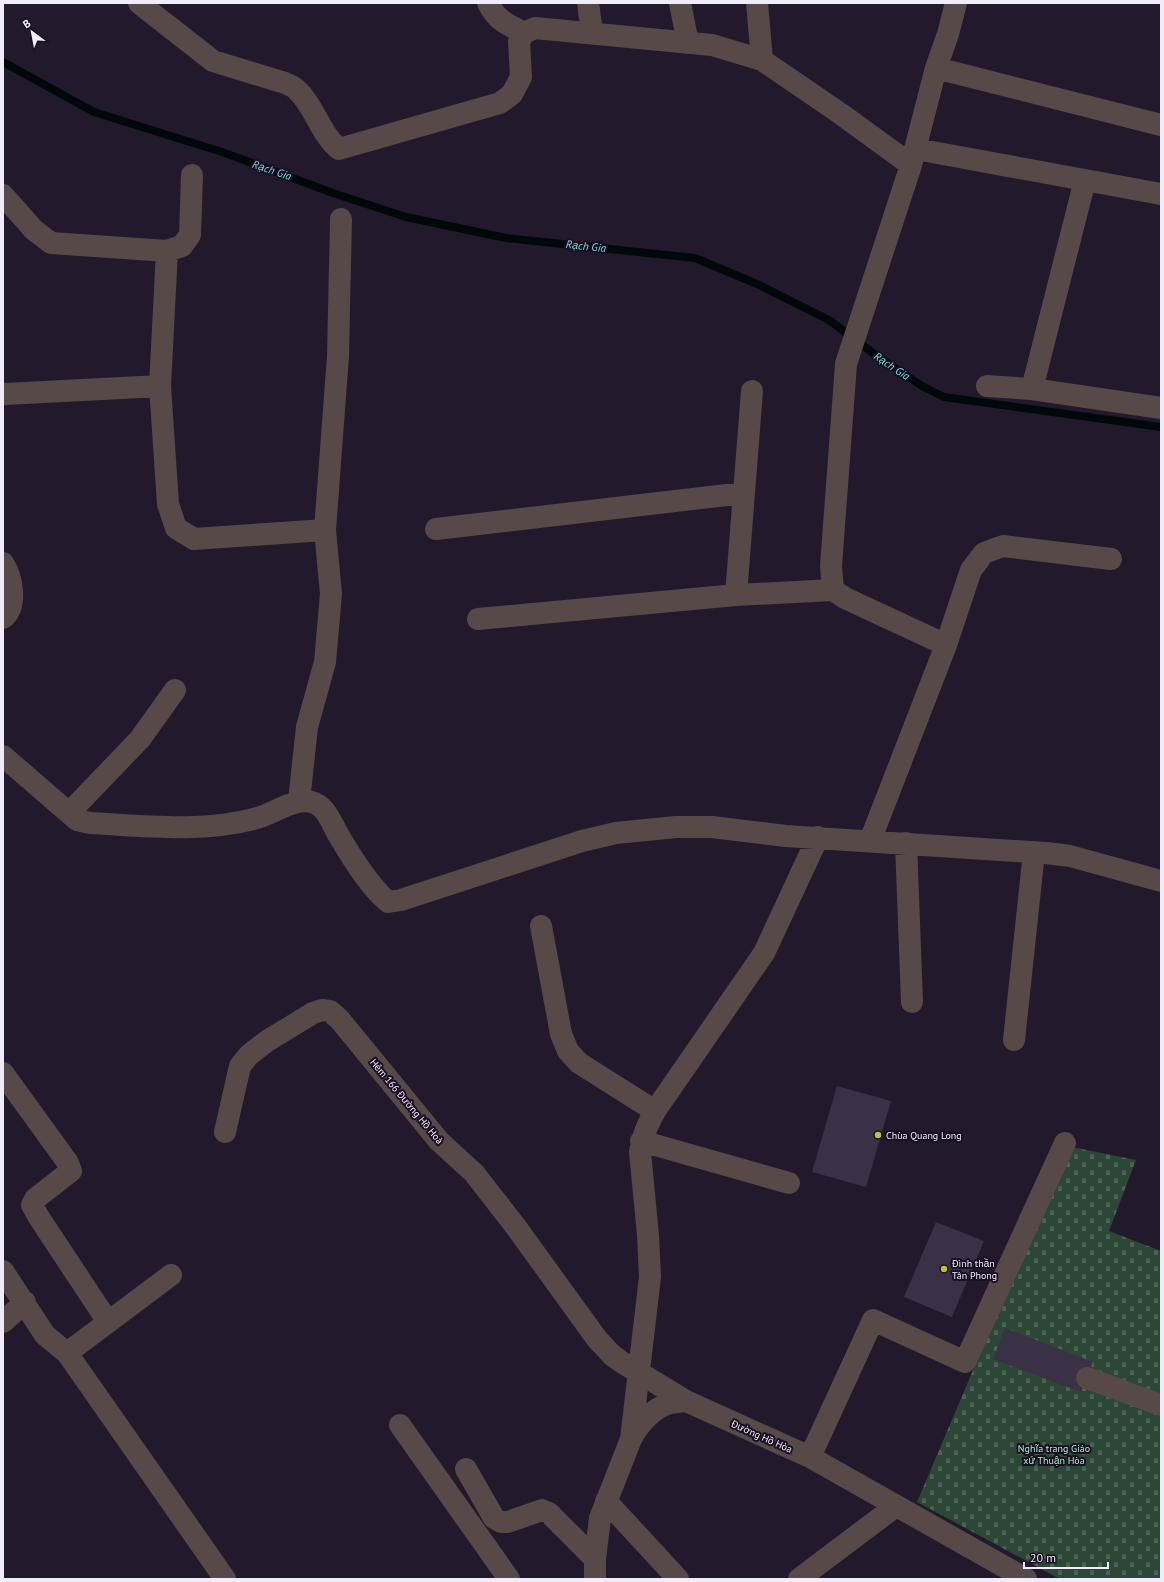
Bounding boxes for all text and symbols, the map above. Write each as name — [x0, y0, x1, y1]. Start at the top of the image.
north arrow — [12, 12, 52, 52]
text: B — [20, 16, 34, 31]
water label: Rạch Gia — [251, 157, 294, 183]
water label: Rạch Gia — [565, 237, 607, 255]
water label: Rạch Gia — [871, 349, 913, 383]
street label: Hẻm 166 Đường Hồ Hoà — [367, 1056, 446, 1147]
place label: Chùa Quang Long — [886, 1129, 962, 1142]
marker: Chùa Quang Long — [873, 1130, 883, 1140]
place label: Đình thần Tân Phong — [951, 1257, 997, 1282]
marker: Đình thần Tân Phong — [939, 1264, 949, 1274]
street label: Đường Hồ Hòa — [728, 1417, 794, 1456]
park label: Nghĩa trang Giáo xứ Thuận Hòa — [1018, 1442, 1090, 1467]
scale bar — [1024, 1544, 1108, 1570]
text: 20 m — [1030, 1550, 1056, 1565]

